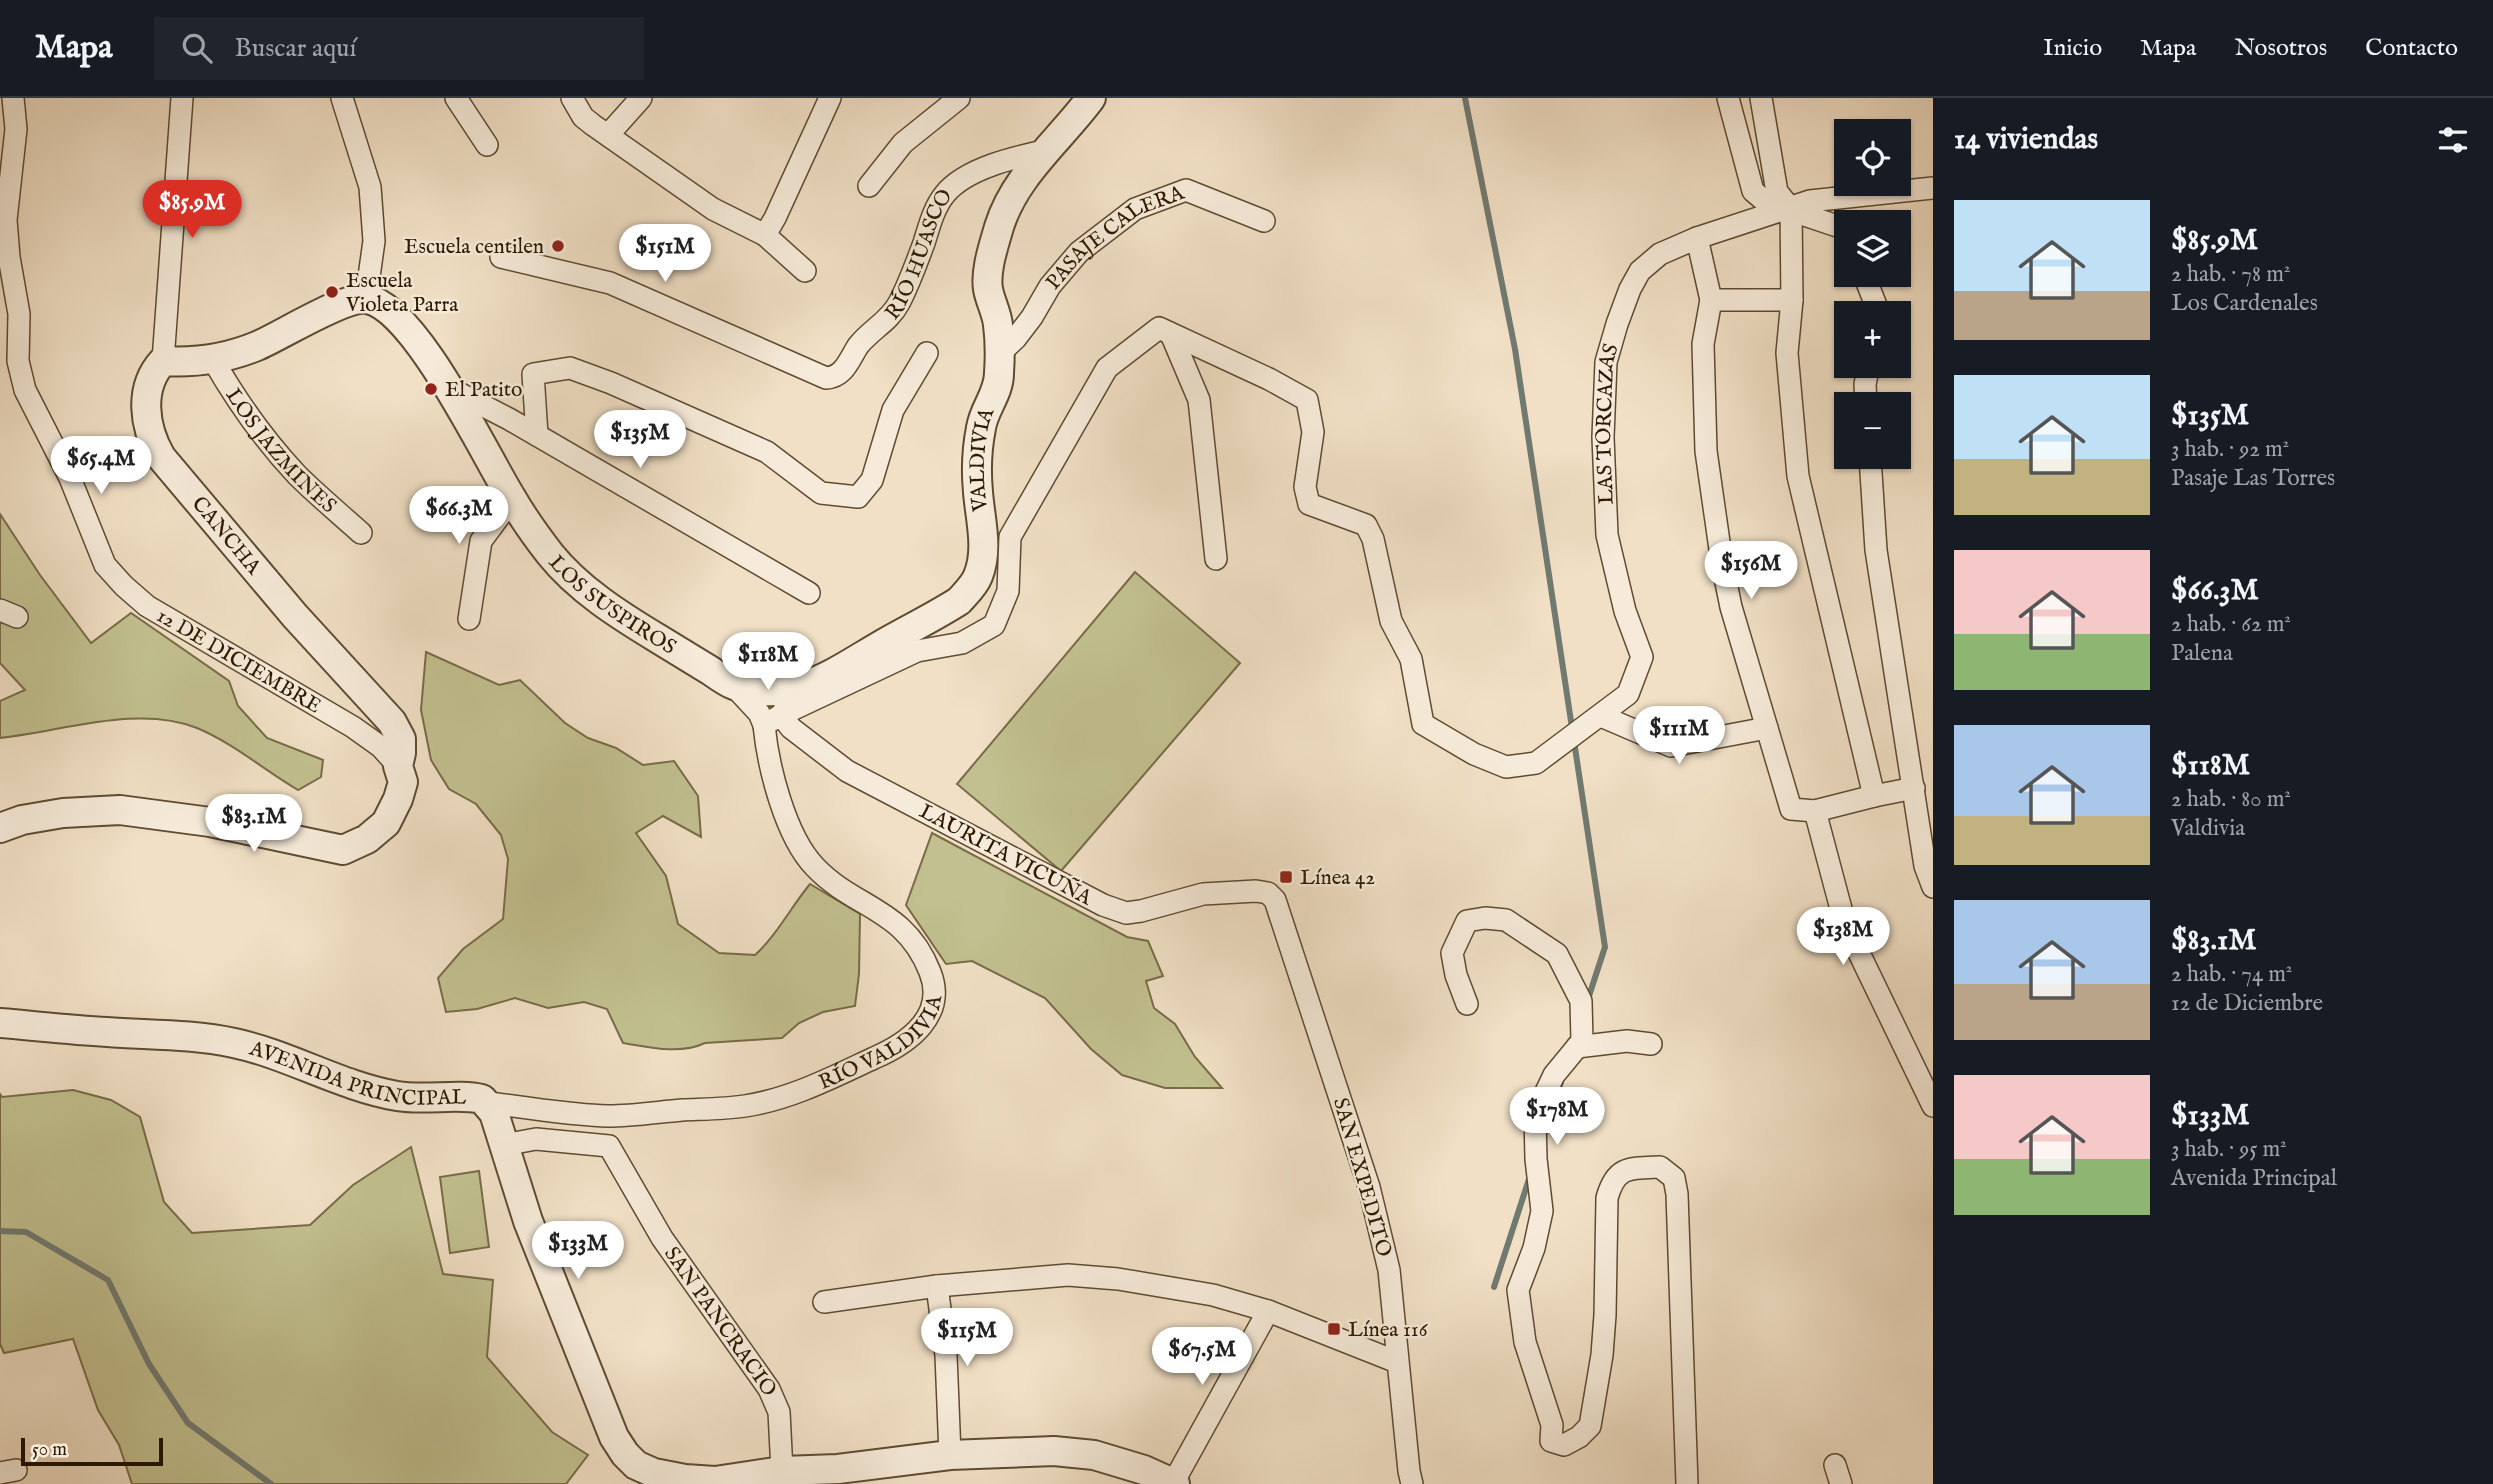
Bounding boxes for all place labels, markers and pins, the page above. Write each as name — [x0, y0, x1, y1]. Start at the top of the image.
pin: $85.9M — [135, 180, 249, 240]
pin: $151M — [616, 225, 714, 284]
place label: Escuela centilen — [404, 234, 544, 261]
marker: Escuela centilen — [550, 238, 566, 254]
place label: Escuela Violeta Parra — [345, 268, 459, 319]
marker: Escuela Violeta Parra — [324, 284, 340, 300]
place label: El Patito — [445, 377, 522, 404]
marker: El Patito — [423, 381, 439, 397]
pin: $135M — [591, 410, 689, 470]
pin: $65.4M — [44, 436, 158, 496]
pin: $66.3M — [402, 486, 516, 546]
pin: $156M — [1702, 542, 1800, 601]
pin: $118M — [719, 632, 817, 692]
pin: $111M — [1630, 706, 1728, 766]
pin: $83.1M — [197, 794, 311, 854]
place label: Línea 42 — [1300, 865, 1375, 892]
marker: Línea 42 — [1278, 869, 1294, 885]
pin: $138M — [1794, 908, 1892, 967]
pin: $178M — [1508, 1088, 1606, 1147]
pin: $133M — [529, 1222, 627, 1281]
pin: $115M — [918, 1308, 1016, 1368]
place label: Línea 116 — [1348, 1317, 1429, 1344]
marker: Línea 116 — [1326, 1321, 1342, 1337]
pin: $67.5M — [1145, 1328, 1259, 1387]

